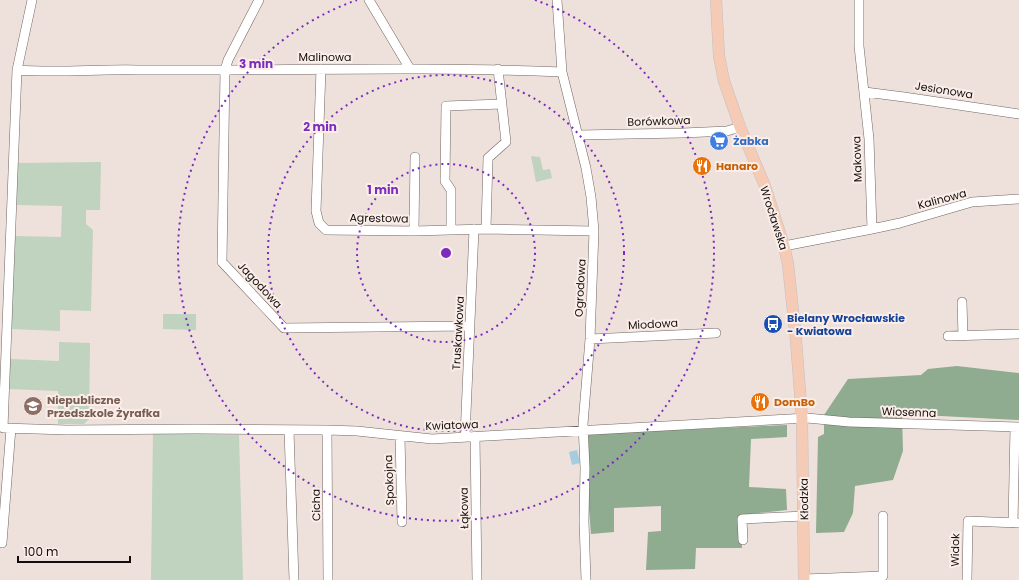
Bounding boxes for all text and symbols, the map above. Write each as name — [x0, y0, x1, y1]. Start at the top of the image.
street label: Malinowa — [299, 49, 351, 65]
text: 3 min — [239, 55, 273, 72]
street label: Jesionowa — [914, 78, 974, 102]
street label: Borówkowa — [627, 112, 691, 130]
text: 2 min — [303, 118, 337, 135]
supermarket icon: Żabka — [708, 130, 730, 152]
place label: Żabka — [733, 133, 769, 149]
street label: Makowa — [848, 136, 866, 182]
restaurant icon: Hanaro — [691, 155, 713, 177]
place label: Hanaro — [716, 158, 758, 174]
text: 1 min — [367, 181, 399, 198]
street label: Wrocławska — [756, 184, 792, 252]
street label: Kalinowa — [916, 185, 968, 213]
street label: Agrestowa — [349, 209, 409, 227]
centre of rings — [439, 246, 453, 260]
street label: Jagodowa — [234, 258, 286, 312]
street label: Ogrodowa — [570, 259, 590, 317]
street label: Truskawkowa — [448, 296, 468, 370]
place label: Bielany Wrocławskie - Kwiatowa — [787, 310, 905, 339]
bus stop icon: Bielany Wrocławskie - Kwiatowa — [762, 313, 784, 335]
street label: Miodowa — [628, 315, 678, 333]
restaurant icon: DomBo — [749, 391, 771, 413]
place label: Niepubliczne Przedszkole Żyrafka — [47, 392, 160, 421]
place label: DomBo — [774, 394, 815, 410]
school or university icon: Niepubliczne Przedszkole Żyrafka — [22, 395, 44, 417]
street label: Wiosenna — [881, 403, 937, 421]
street label: Kwiatowa — [425, 416, 479, 434]
street label: Spokojna — [380, 454, 398, 506]
street label: Kłodzka — [796, 478, 812, 520]
street label: Łąkowa — [456, 487, 472, 529]
street label: Cicha — [308, 489, 324, 521]
street label: Widok — [947, 533, 963, 567]
scale bar — [18, 538, 130, 564]
text: 100 m — [24, 543, 58, 560]

